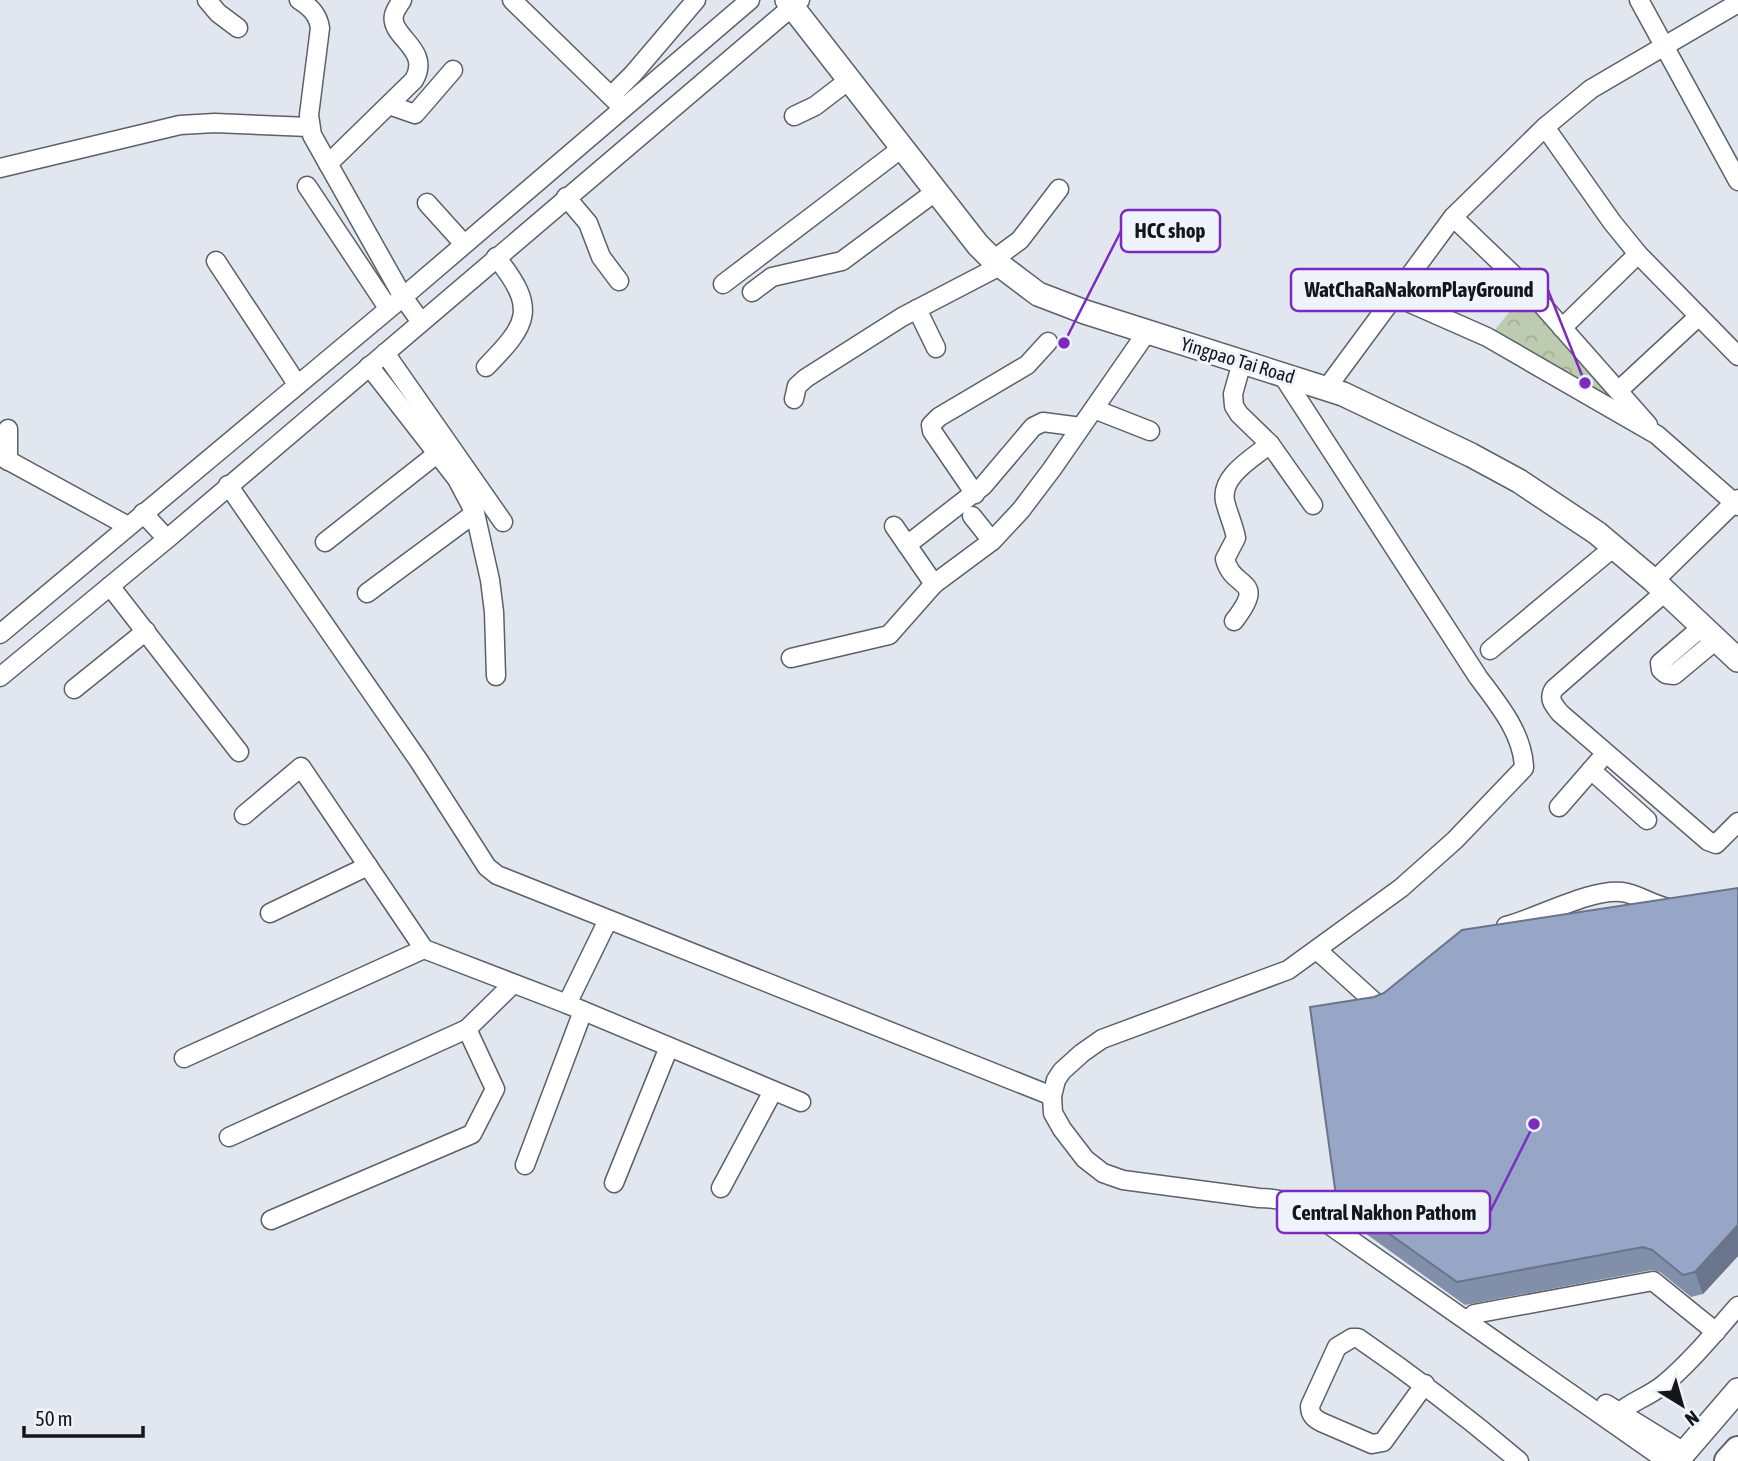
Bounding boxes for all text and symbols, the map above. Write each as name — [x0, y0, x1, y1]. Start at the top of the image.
callout: HCC shop — [1121, 210, 1220, 252]
text: HCC shop — [1135, 218, 1206, 242]
callout: WatChaRaNakornPlayGround — [1291, 269, 1548, 311]
text: WatChaRaNakornPlayGround — [1303, 277, 1534, 301]
street label: Yingpao Tai Road — [1178, 332, 1298, 388]
callout: Central Nakhon Pathom — [1277, 1191, 1490, 1233]
text: Central Nakhon Pathom — [1292, 1200, 1476, 1224]
north arrow — [1647, 1370, 1717, 1440]
scale bar — [24, 1394, 144, 1438]
text: 50 m — [35, 1406, 73, 1430]
text: N — [1681, 1406, 1703, 1431]

